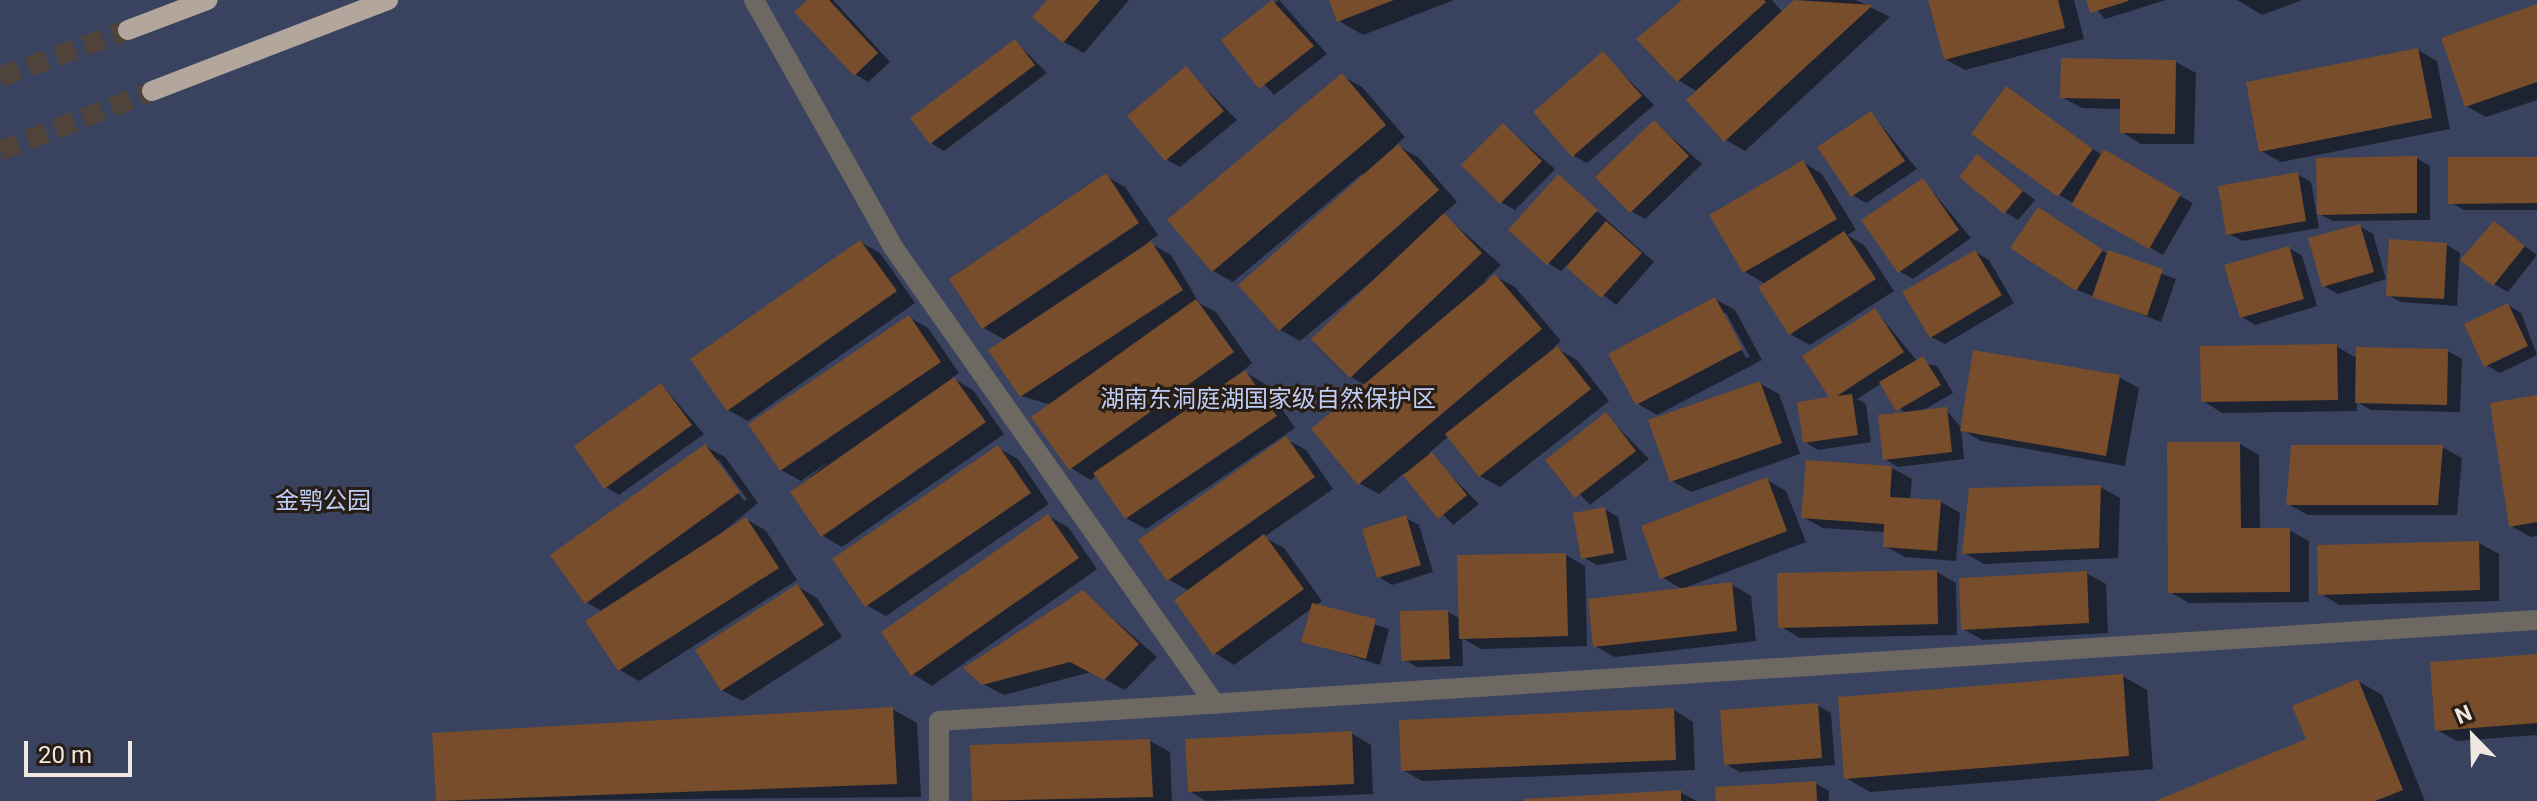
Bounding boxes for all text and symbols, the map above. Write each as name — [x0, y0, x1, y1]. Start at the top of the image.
park label: 湖南东洞庭湖国家级自然保护区 — [1100, 386, 1436, 414]
park label: 金鹗公园 — [275, 488, 371, 516]
north arrow — [2433, 697, 2513, 777]
text: N — [2451, 700, 2475, 729]
scale bar — [28, 725, 136, 775]
text: 20 m — [38, 741, 92, 769]

